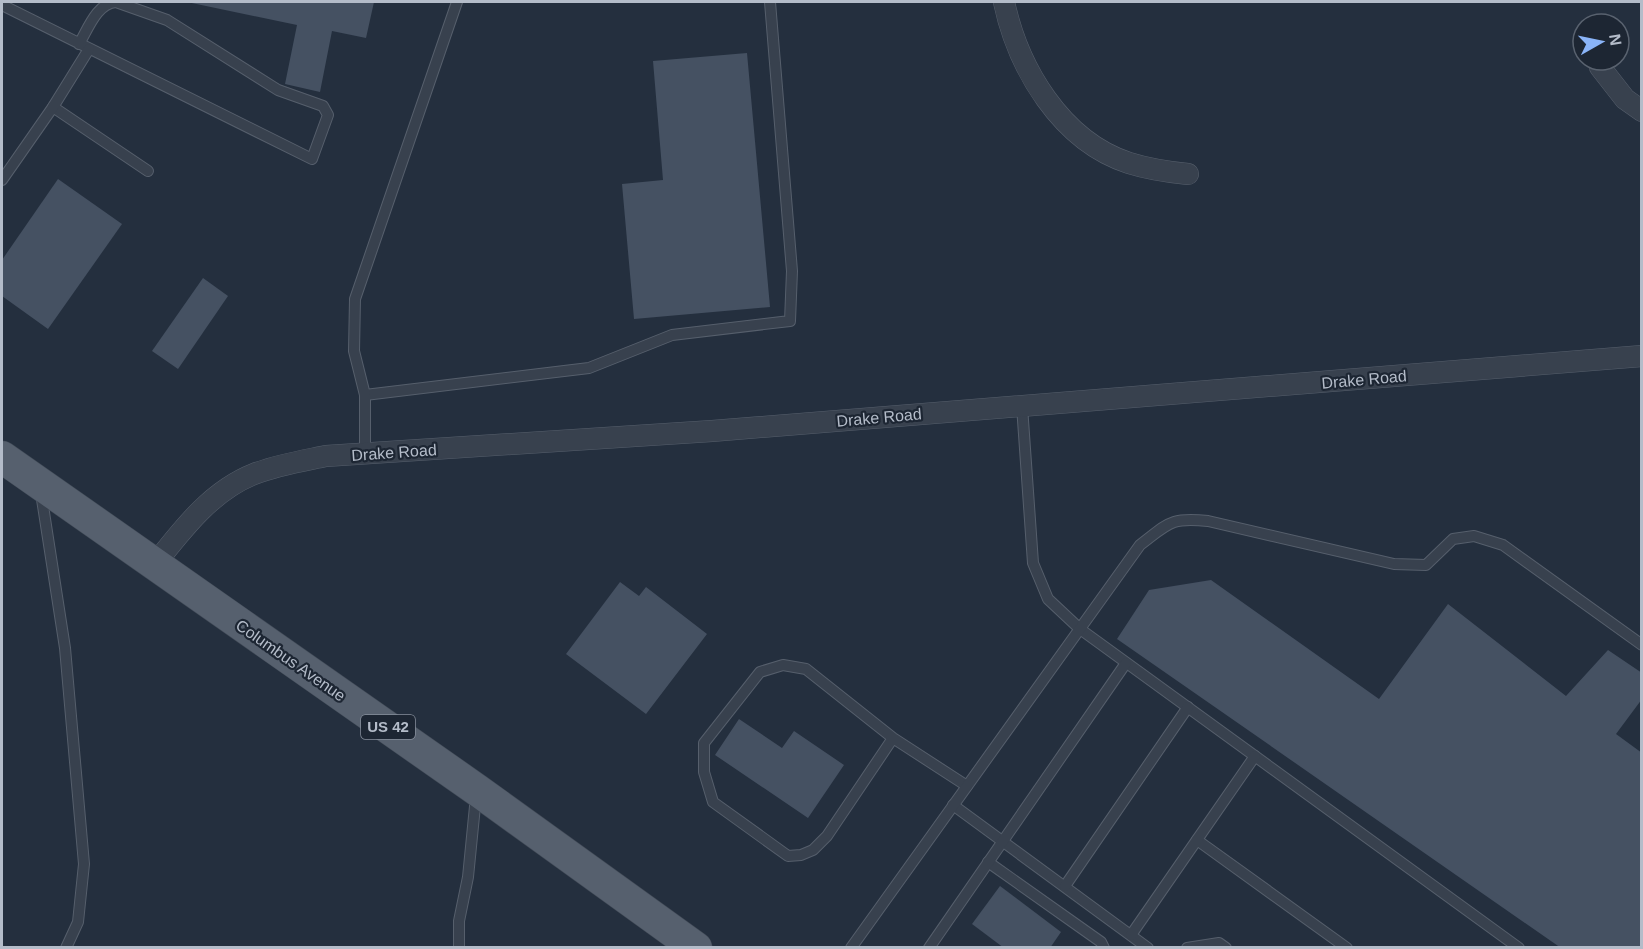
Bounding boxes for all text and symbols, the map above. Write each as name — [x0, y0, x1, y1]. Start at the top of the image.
north arrow — [1571, 12, 1631, 72]
text: N — [1606, 33, 1625, 47]
street label: Drake Road — [1321, 367, 1407, 392]
street label: Drake Road — [836, 405, 922, 430]
street label: Drake Road — [351, 441, 437, 464]
street label: Columbus Avenue — [233, 616, 349, 705]
road number: US 42 — [361, 715, 415, 739]

